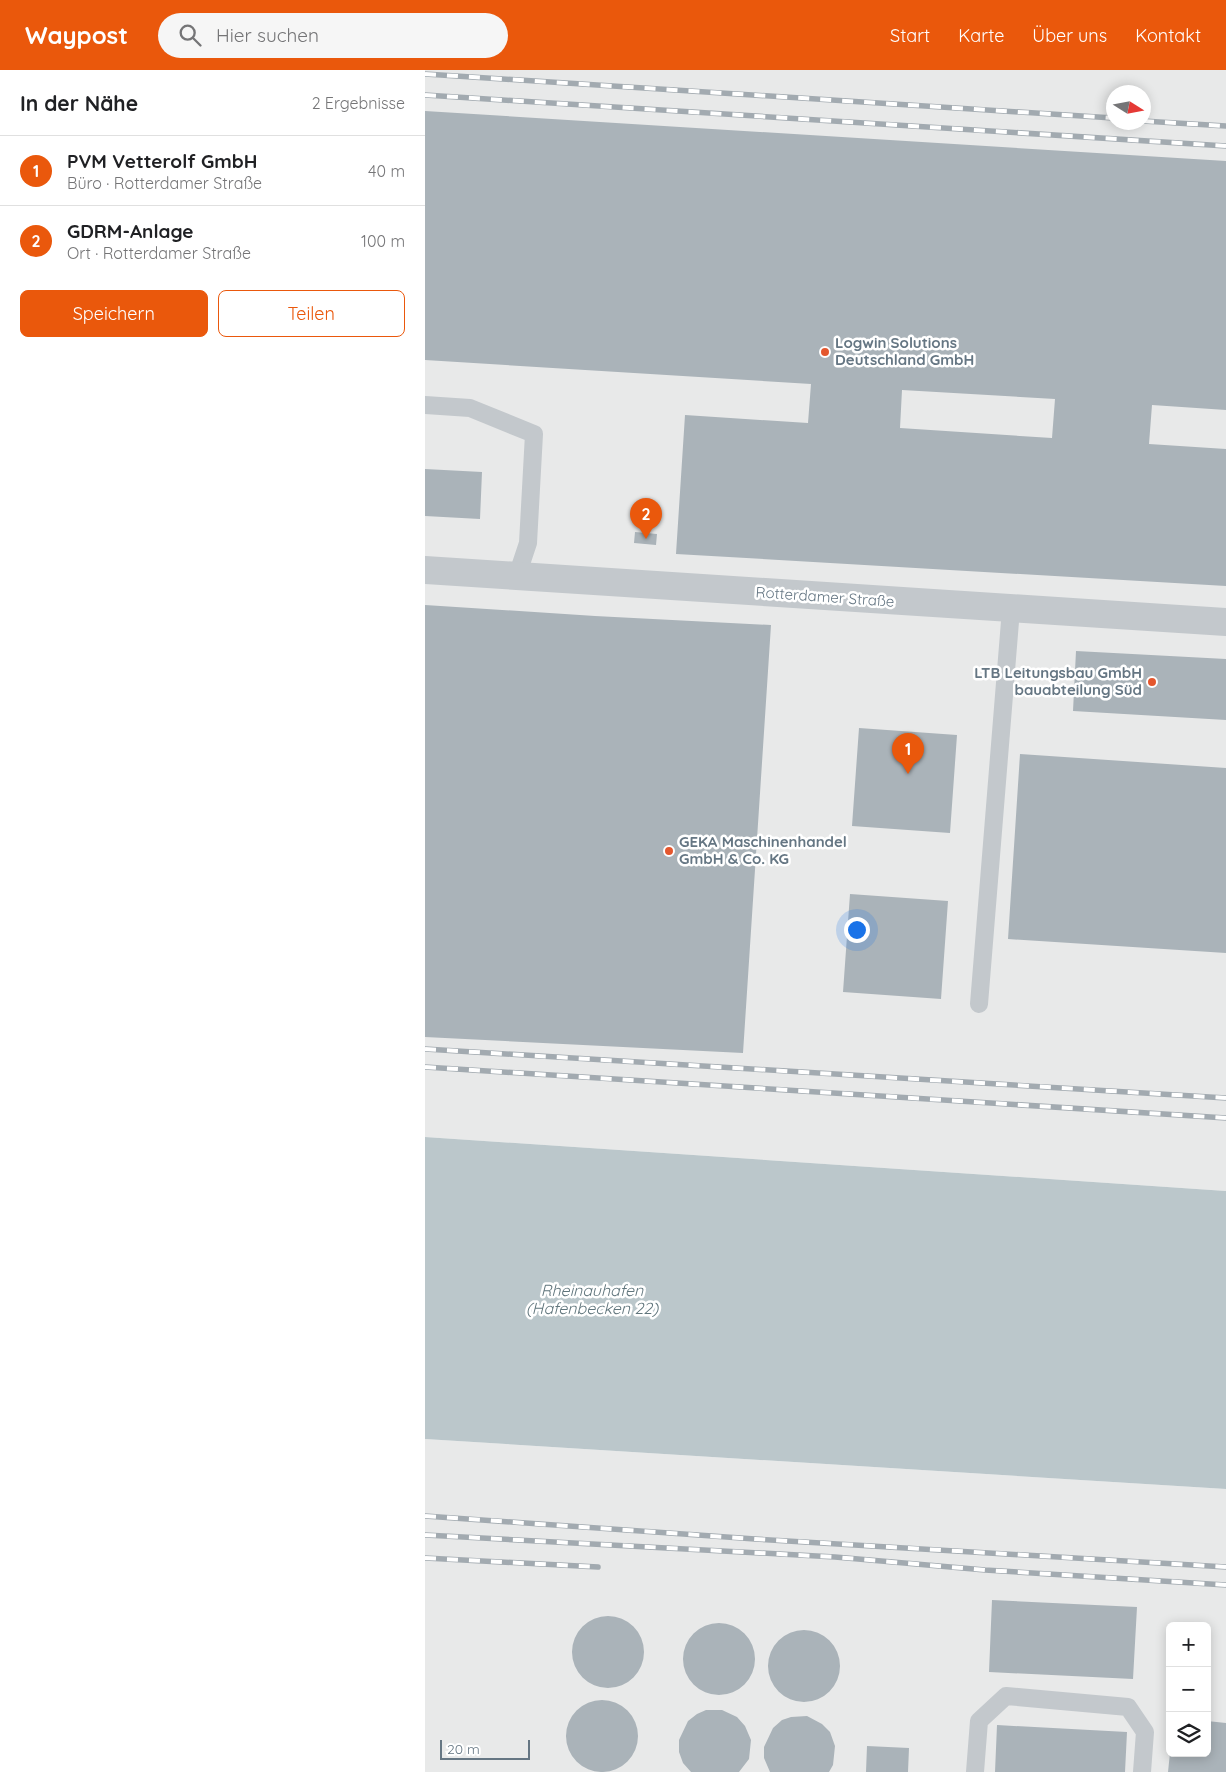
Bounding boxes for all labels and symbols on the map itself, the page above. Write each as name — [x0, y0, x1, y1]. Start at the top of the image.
north arrow — [1106, 85, 1151, 130]
place label: Logwin Solutions Deutschland GmbH — [835, 333, 974, 369]
marker: Logwin Solutions Deutschland GmbH — [819, 346, 831, 358]
pin: 2 — [630, 498, 662, 539]
street label: Rotterdamer Straße — [755, 582, 895, 611]
place label: LTB Leitungsbau GmbH bauabteilung Süd — [974, 663, 1142, 699]
marker: LTB Leitungsbau GmbH bauabteilung Süd — [1146, 676, 1158, 688]
pin: 1 — [892, 733, 924, 774]
place label: GEKA Maschinenhandel GmbH & Co. KG — [679, 832, 847, 868]
marker: GEKA Maschinenhandel GmbH & Co. KG — [663, 845, 675, 857]
your location — [844, 917, 870, 943]
water label: Rheinauhafen (Hafenbecken 22) — [526, 1280, 659, 1318]
scale bar — [440, 1737, 530, 1760]

